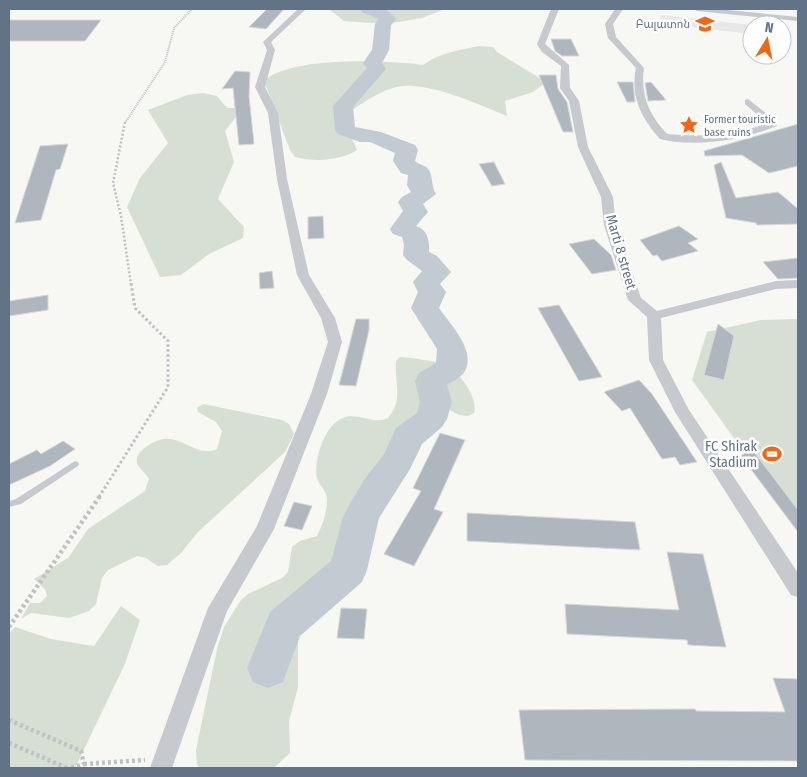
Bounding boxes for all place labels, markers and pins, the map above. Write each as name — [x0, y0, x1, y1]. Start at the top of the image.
school or university icon: Բալատոն — [694, 13, 716, 35]
place label: Բալատոն — [636, 18, 690, 31]
place label: Former touristic base ruins — [704, 113, 776, 139]
place icon: Former touristic base ruins — [678, 114, 700, 136]
place label: FC Shirak Stadium — [705, 438, 757, 471]
sports icon: FC Shirak Stadium — [761, 443, 783, 465]

